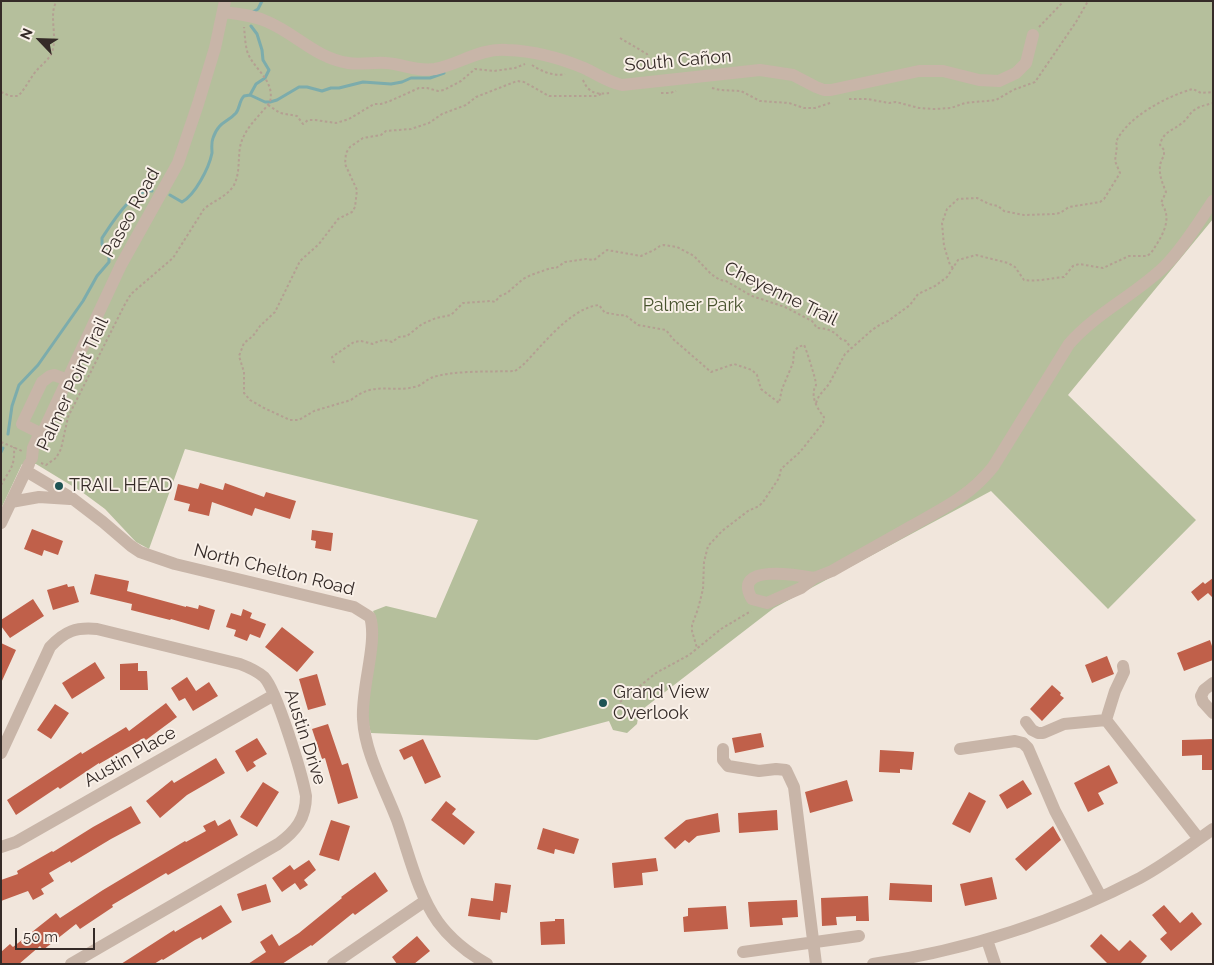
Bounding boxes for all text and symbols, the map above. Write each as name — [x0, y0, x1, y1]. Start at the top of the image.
north arrow — [15, 15, 65, 65]
text: N — [17, 26, 36, 42]
street label: South Cañon — [624, 46, 732, 76]
street label: Paseo Road — [98, 165, 164, 261]
street label: Cheyenne Trail — [721, 257, 841, 331]
park label: Palmer Park — [643, 295, 743, 317]
street label: Palmer Point Trail — [33, 314, 113, 454]
place label: TRAIL HEAD — [69, 475, 173, 497]
marker: TRAIL HEAD — [53, 480, 65, 492]
street label: North Chelton Road — [191, 540, 357, 600]
place label: Grand View Overlook — [613, 682, 709, 724]
street label: Austin Drive — [279, 686, 331, 788]
marker: Grand View Overlook — [597, 697, 609, 709]
street label: Austin Place — [80, 722, 180, 792]
scale bar — [18, 918, 98, 950]
text: 50 m — [23, 928, 58, 946]

